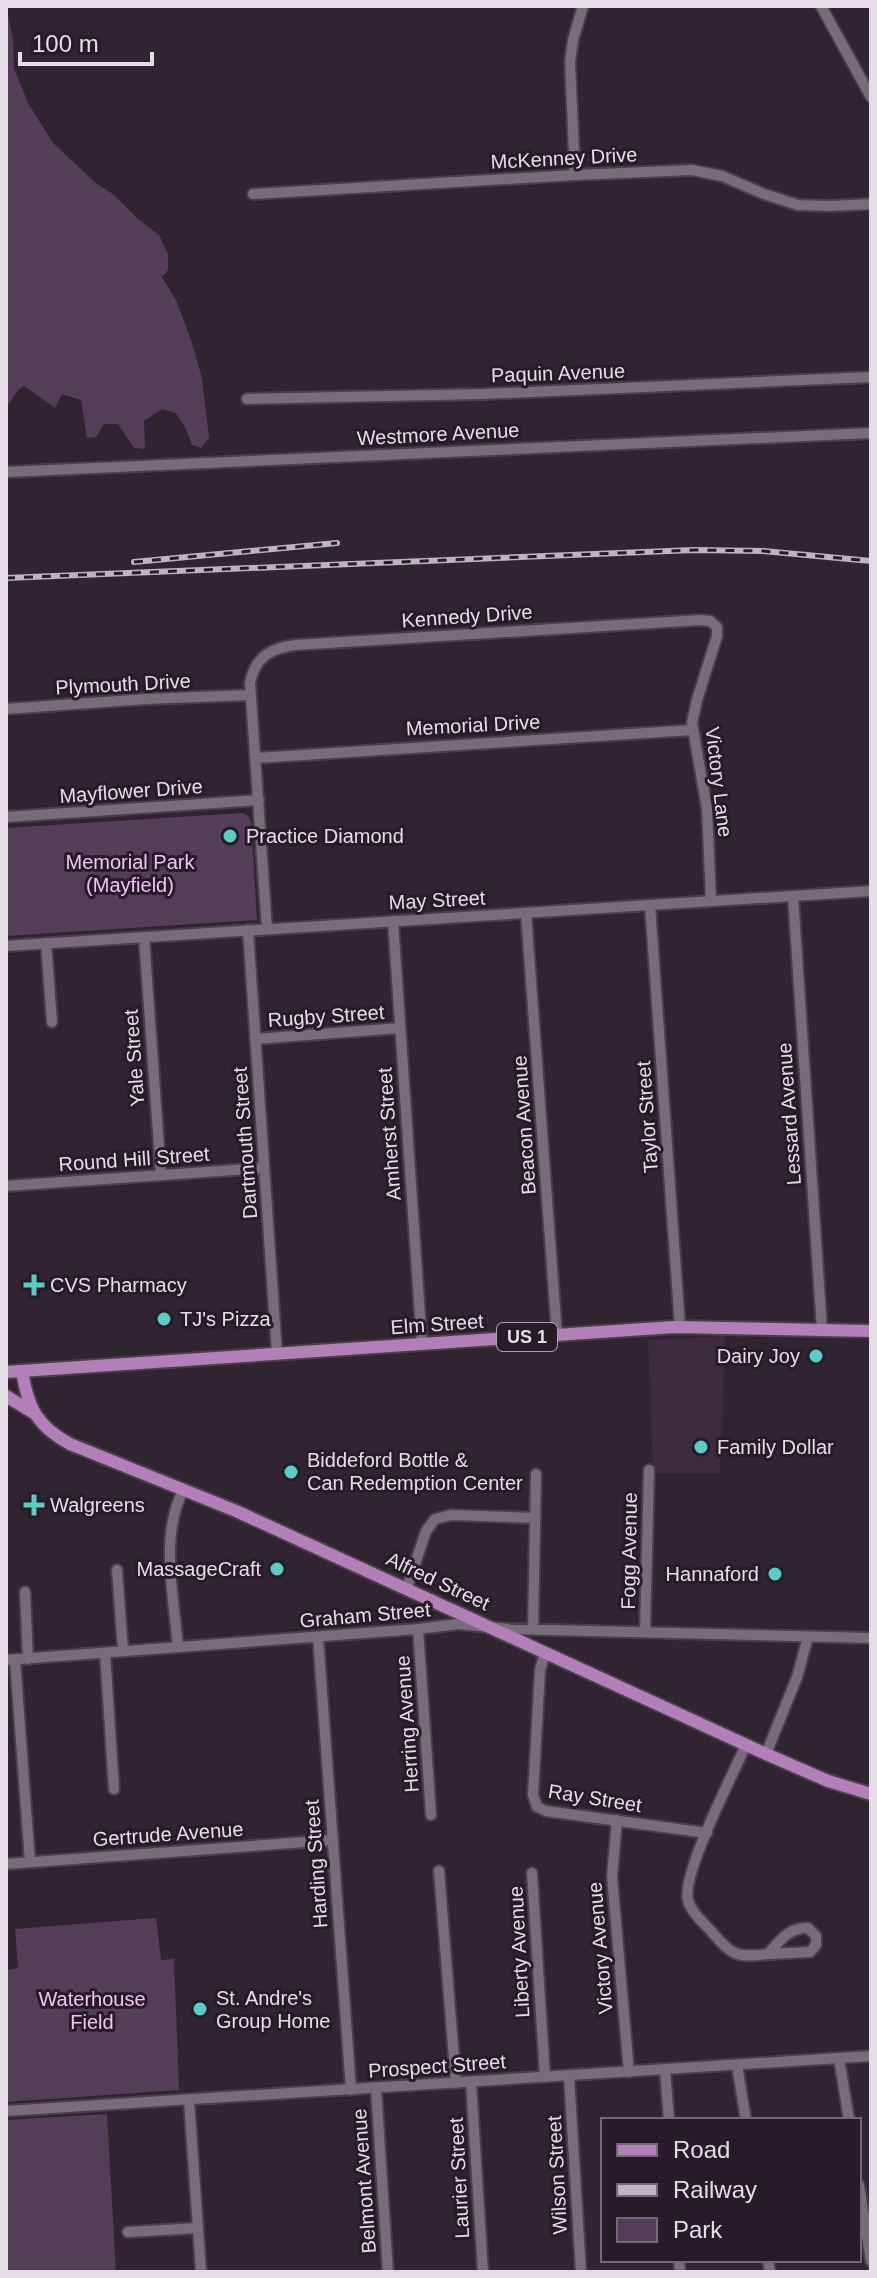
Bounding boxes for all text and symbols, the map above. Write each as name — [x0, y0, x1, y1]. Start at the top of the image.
scale bar — [20, 16, 152, 66]
text: 100 m — [32, 30, 99, 57]
street label: McKenney Drive — [490, 143, 638, 173]
street label: Paquin Avenue — [491, 360, 625, 386]
street label: Westmore Avenue — [356, 419, 520, 449]
street label: Kennedy Drive — [401, 600, 533, 632]
street label: Plymouth Drive — [55, 669, 191, 699]
street label: Memorial Drive — [405, 710, 541, 740]
street label: Victory Lane — [701, 726, 737, 838]
street label: Mayflower Drive — [59, 775, 203, 807]
place label: Practice Diamond — [246, 825, 404, 847]
marker: Practice Diamond — [221, 827, 239, 845]
park label: Memorial Park (Mayfield) — [66, 851, 195, 896]
street label: May Street — [388, 886, 486, 914]
street label: Rugby Street — [267, 1001, 385, 1031]
street label: Yale Street — [120, 1008, 148, 1107]
street label: Lessard Avenue — [773, 1042, 805, 1186]
street label: Beacon Avenue — [508, 1055, 540, 1195]
street label: Taylor Street — [632, 1060, 662, 1174]
street label: Dartmouth Street — [229, 1066, 261, 1220]
street label: Amherst Street — [373, 1066, 405, 1201]
street label: Round Hill Street — [58, 1143, 211, 1175]
place label: CVS Pharmacy — [50, 1274, 187, 1296]
marker: CVS Pharmacy — [25, 1276, 43, 1294]
place label: TJ's Pizza — [180, 1308, 271, 1330]
marker: TJ's Pizza — [155, 1310, 173, 1328]
street label: Elm Street — [390, 1310, 485, 1338]
road number: US 1 — [497, 1323, 557, 1351]
place label: Dairy Joy — [717, 1345, 800, 1367]
marker: Dairy Joy — [807, 1347, 825, 1365]
place label: Family Dollar — [717, 1436, 834, 1458]
marker: Family Dollar — [692, 1438, 710, 1456]
place label: Biddeford Bottle & Can Redemption Center — [307, 1449, 523, 1494]
marker: Biddeford Bottle & Can Redemption Center — [282, 1463, 300, 1481]
street label: Fogg Avenue — [617, 1492, 641, 1610]
place label: Walgreens — [50, 1494, 145, 1516]
marker: Walgreens — [25, 1496, 43, 1514]
street label: Alfred Street — [383, 1548, 493, 1615]
place label: MassageCraft — [137, 1558, 261, 1580]
marker: MassageCraft — [268, 1560, 286, 1578]
place label: Hannaford — [666, 1563, 759, 1585]
marker: Hannaford — [766, 1565, 784, 1583]
street label: Graham Street — [299, 1598, 432, 1632]
street label: Herring Avenue — [391, 1655, 423, 1793]
street label: Ray Street — [547, 1780, 644, 1816]
street label: Harding Street — [300, 1798, 331, 1929]
street label: Gertrude Avenue — [92, 1818, 244, 1850]
street label: Victory Avenue — [583, 1881, 617, 2015]
street label: Liberty Avenue — [505, 1886, 533, 2018]
place label: St. Andre's Group Home — [216, 1987, 331, 2032]
park label: Waterhouse Field — [38, 1988, 146, 2033]
marker: St. Andre's Group Home — [191, 2000, 209, 2018]
street label: Prospect Street — [367, 2050, 507, 2082]
street label: Belmont Avenue — [348, 2108, 380, 2254]
street label: Wilson Street — [543, 2115, 571, 2235]
street label: Laurier Street — [445, 2116, 473, 2239]
legend — [601, 2118, 861, 2262]
text: Road — [673, 2136, 730, 2163]
text: Railway — [673, 2176, 757, 2203]
text: Park — [673, 2216, 723, 2243]

